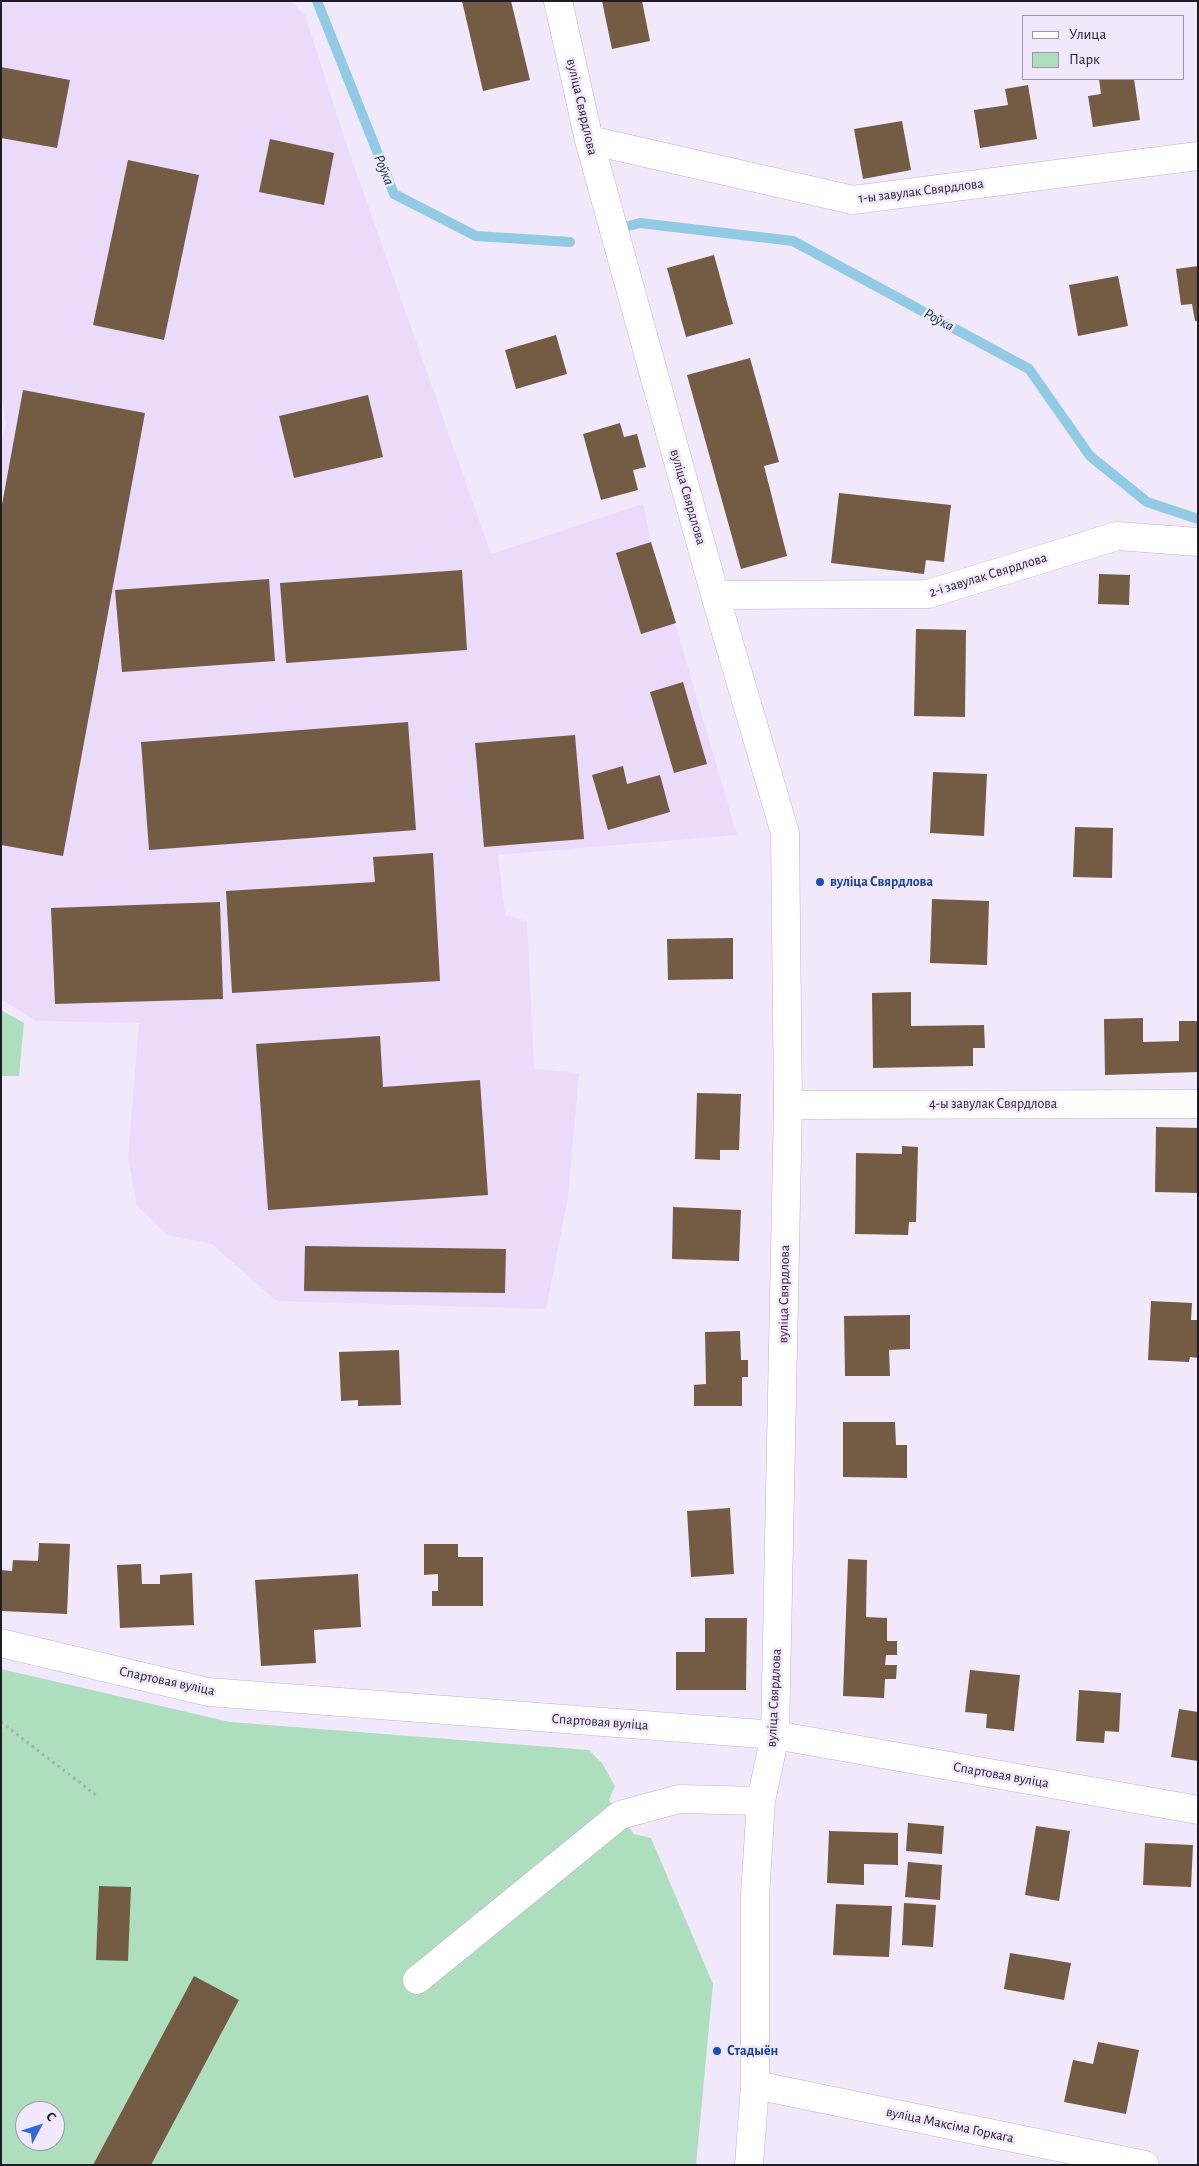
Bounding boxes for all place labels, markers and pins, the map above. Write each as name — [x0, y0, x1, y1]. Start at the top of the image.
place label: вуліца Свярдлова — [830, 874, 933, 890]
marker: вуліца Свярдлова — [814, 876, 826, 888]
place label: Стадыён — [727, 2043, 778, 2059]
marker: Стадыён — [711, 2045, 723, 2057]

